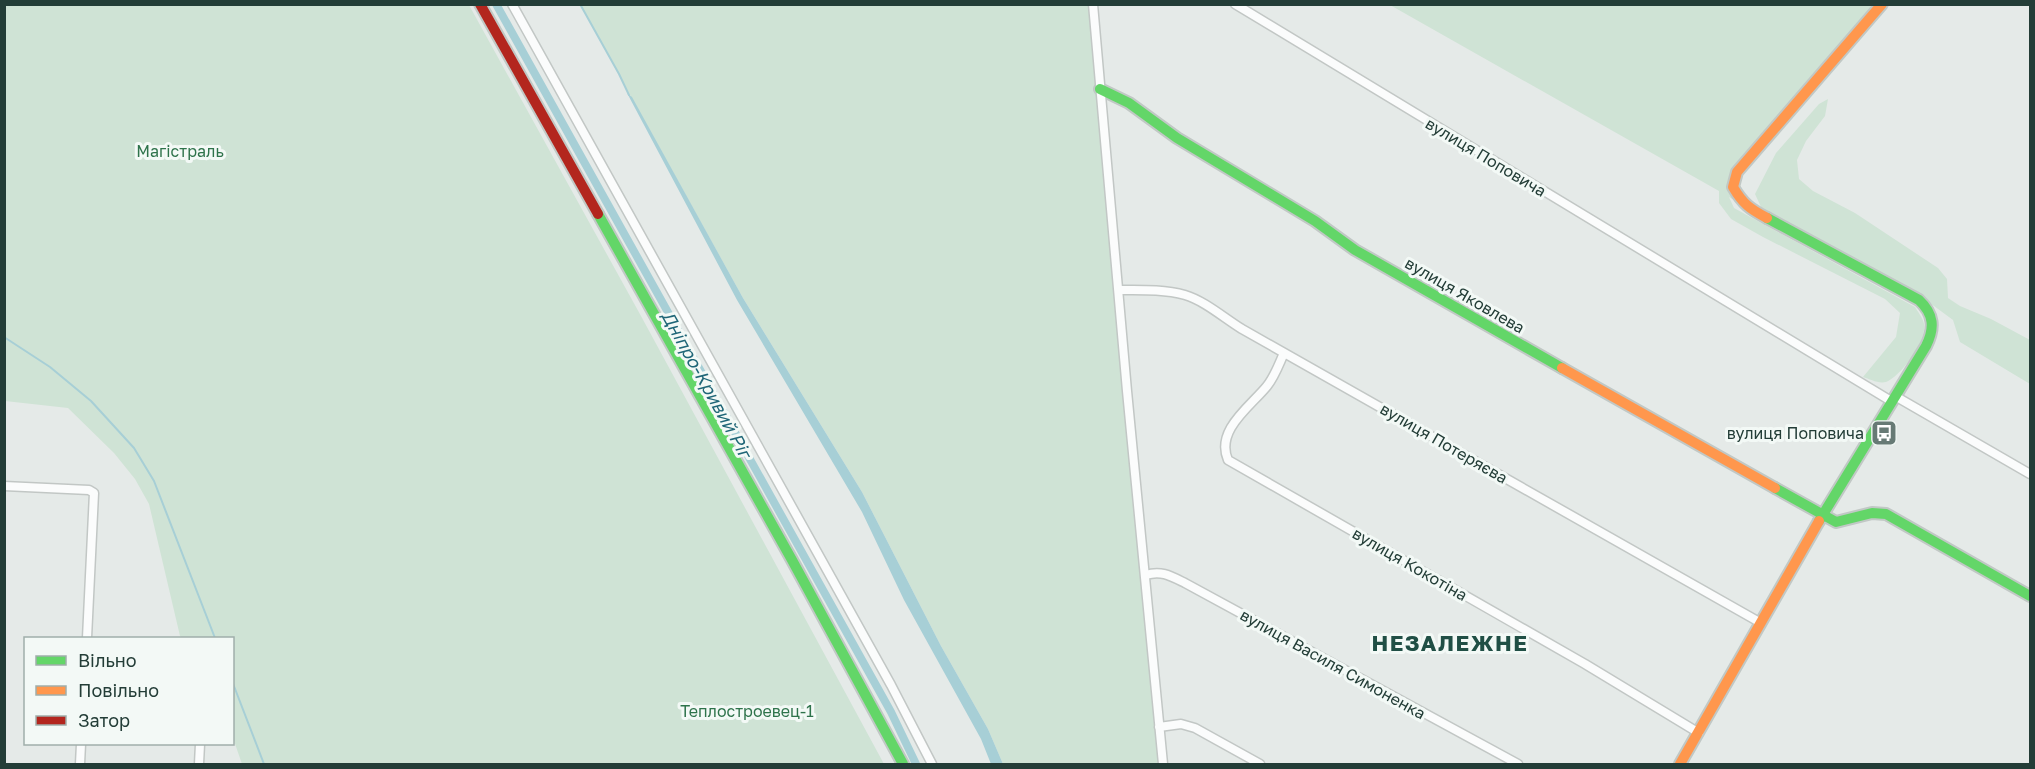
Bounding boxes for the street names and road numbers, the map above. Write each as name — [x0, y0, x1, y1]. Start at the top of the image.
street label: вулиця Поповича — [1422, 113, 1550, 201]
street label: вулиця Яковлева — [1402, 253, 1528, 337]
street label: вулиця Потеряєва — [1377, 398, 1511, 488]
street label: вулиця Кокотіна — [1349, 523, 1471, 605]
street label: вулиця Василя Симоненка — [1237, 605, 1429, 723]

